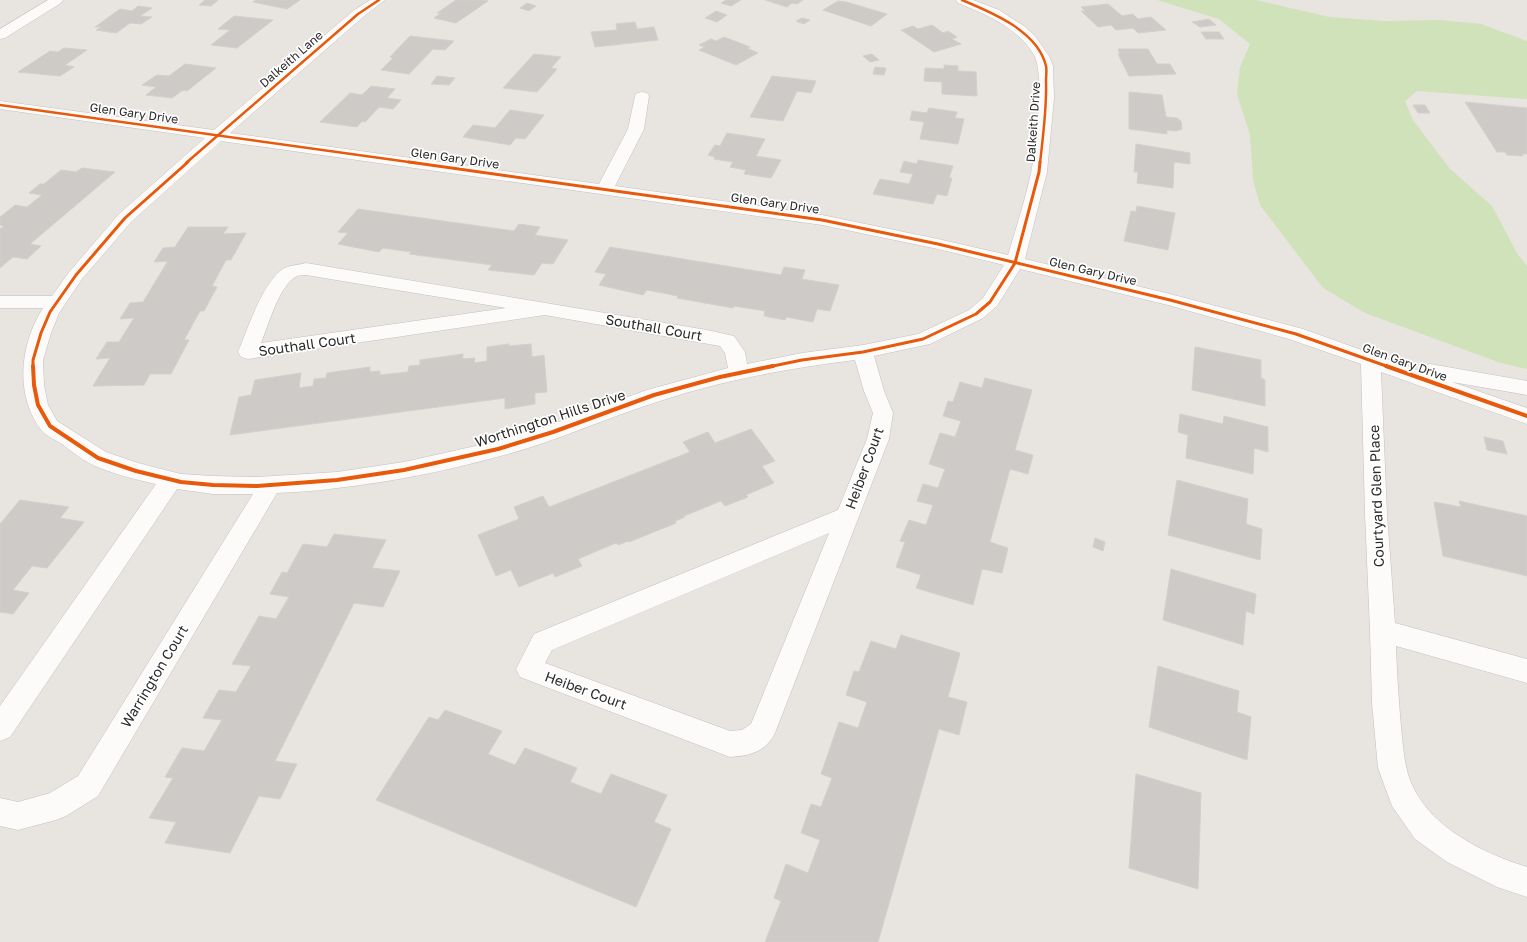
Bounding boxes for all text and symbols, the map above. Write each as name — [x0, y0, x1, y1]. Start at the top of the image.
street label: Dalkeith Lane — [256, 27, 326, 91]
street label: Dalkeith Drive — [1023, 81, 1043, 163]
street label: Glen Gary Drive — [89, 99, 179, 127]
street label: Glen Gary Drive — [410, 144, 500, 172]
street label: Glen Gary Drive — [730, 189, 820, 217]
street label: Glen Gary Drive — [1048, 254, 1138, 288]
street label: Southall Court — [604, 310, 704, 344]
street label: Southall Court — [257, 329, 357, 359]
street label: Glen Gary Drive — [1360, 340, 1450, 384]
street label: Worthington Hills Drive — [473, 386, 627, 450]
street label: Courtyard Glen Place — [1365, 424, 1387, 568]
street label: Heiber Court — [841, 425, 887, 511]
street label: Warrington Court — [117, 622, 191, 730]
street label: Heiber Court — [543, 667, 629, 713]

